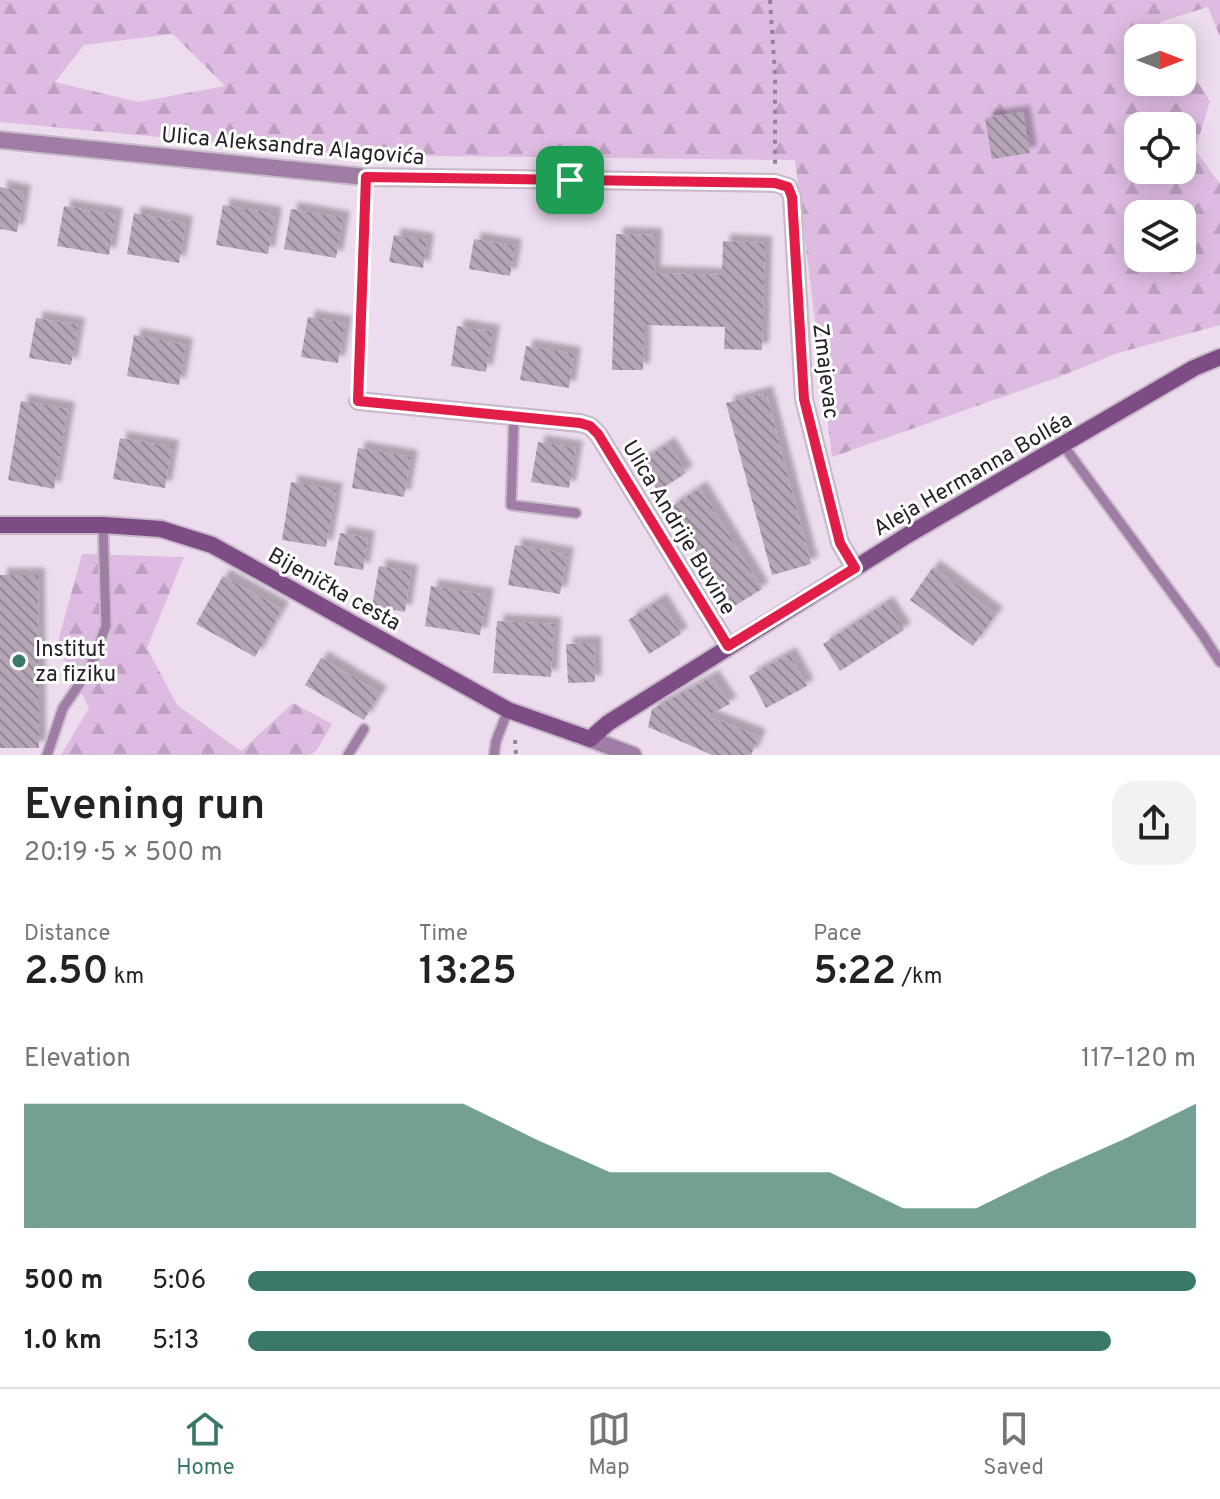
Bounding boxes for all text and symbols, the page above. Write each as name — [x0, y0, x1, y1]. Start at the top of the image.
north arrow — [1124, 24, 1196, 96]
map controls — [1124, 24, 1196, 272]
button: locate — [1124, 112, 1196, 184]
street label: Ulica Aleksandra Alagovića — [160, 123, 426, 172]
pin — [536, 146, 604, 214]
icon: arrive — [548, 158, 592, 202]
button: layers — [1124, 200, 1196, 272]
street label: Zmajevac — [805, 322, 844, 421]
street label: Aleja Hermanna Bolléa — [869, 407, 1078, 543]
street label: Ulica Andrije Buvine — [615, 436, 741, 620]
street label: Bijenička cesta — [263, 543, 405, 638]
place label: Institut za fiziku — [35, 637, 116, 689]
marker: Institut za fiziku — [10, 652, 28, 670]
text: Evening run — [24, 779, 265, 835]
button: share — [1112, 781, 1196, 865]
text: 20:19 · 5 × 500 m — [24, 837, 222, 870]
text: Distance — [24, 921, 110, 948]
text: Time — [419, 921, 468, 948]
text: Pace — [813, 921, 862, 948]
text: 2.50 — [24, 948, 109, 998]
text: 13:25 — [419, 948, 517, 998]
text: 5:22 — [813, 948, 896, 998]
text: km — [109, 964, 144, 991]
text: /km — [896, 964, 943, 991]
text: Elevation — [24, 1043, 131, 1076]
text: 117–120 m — [1081, 1043, 1196, 1076]
text: 500 m — [24, 1265, 103, 1298]
text: 5:06 — [152, 1265, 206, 1298]
text: 1.0 km — [24, 1325, 102, 1358]
text: 5:13 — [152, 1325, 199, 1358]
tab: Home — [176, 1407, 235, 1482]
tab: Map — [587, 1407, 631, 1482]
tab: Saved — [983, 1407, 1044, 1482]

